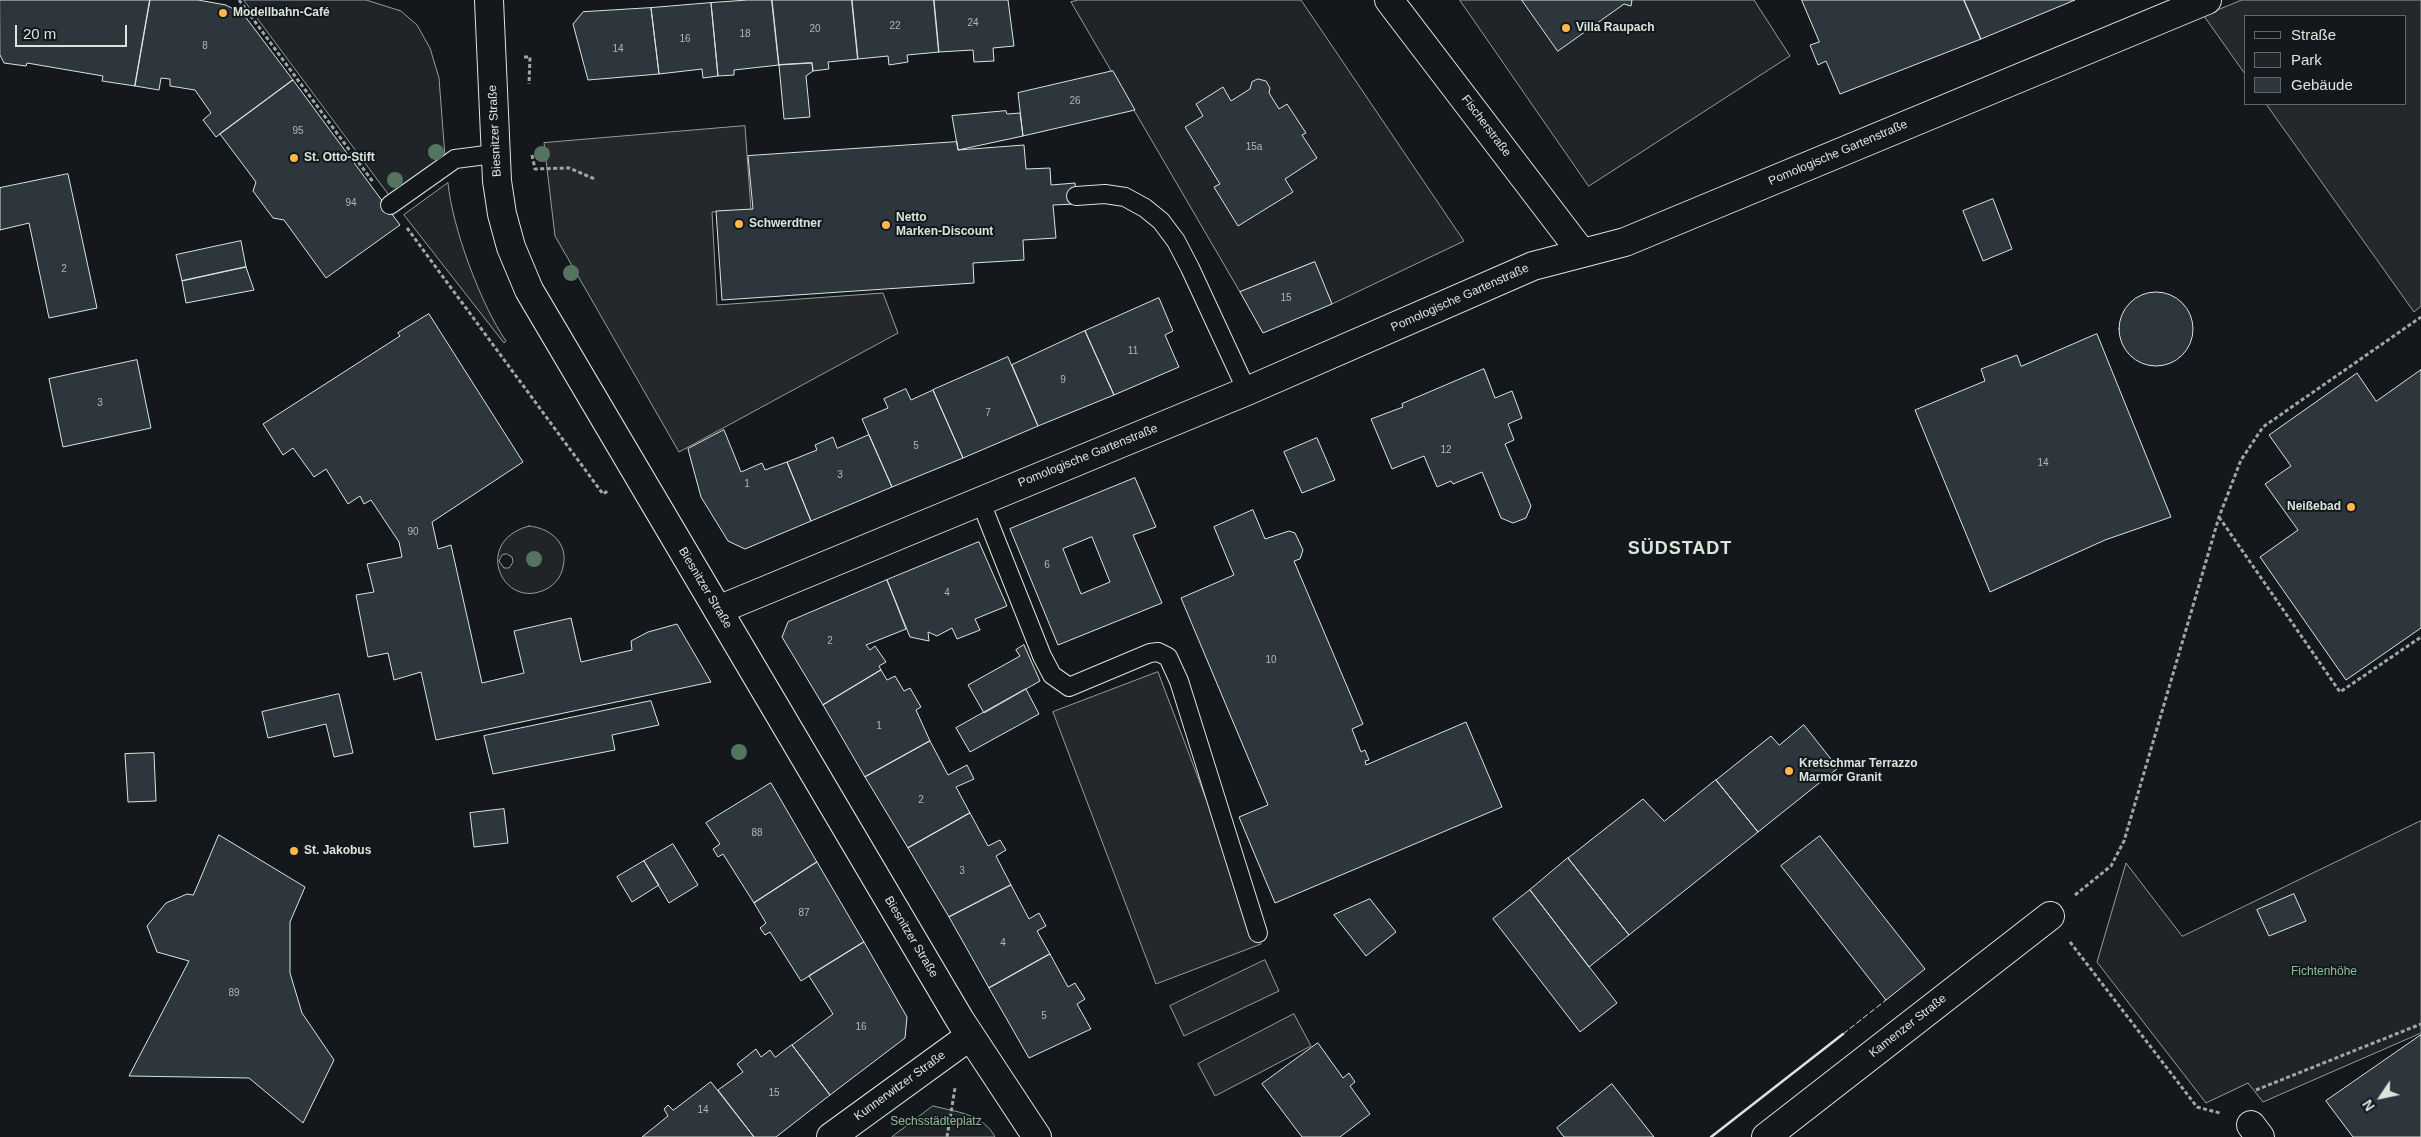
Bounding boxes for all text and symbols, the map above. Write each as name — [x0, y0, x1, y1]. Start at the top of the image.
place label: Modellbahn-Café — [233, 6, 330, 20]
marker: Modellbahn-Café — [217, 7, 229, 19]
scale bar — [18, 15, 130, 47]
legend — [2244, 15, 2406, 105]
house number: 24 — [967, 17, 979, 29]
house number: 22 — [889, 20, 901, 32]
place label: Villa Raupach — [1576, 21, 1654, 35]
marker: Villa Raupach — [1560, 22, 1572, 34]
house number: 20 — [809, 23, 821, 35]
text: 20 m — [23, 25, 56, 42]
text: Straße — [2291, 26, 2336, 43]
house number: 18 — [739, 28, 751, 40]
house number: 16 — [679, 33, 691, 45]
house number: 8 — [202, 40, 208, 52]
house number: 14 — [612, 43, 624, 55]
text: Park — [2291, 51, 2322, 68]
text: Gebäude — [2291, 76, 2353, 93]
street label: Biesnitzer Straße — [485, 85, 505, 177]
street label: Fischerstraße — [1458, 92, 1514, 160]
house number: 26 — [1069, 95, 1081, 107]
street label: Pomologische Gartenstraße — [1766, 117, 1910, 189]
house number: 95 — [292, 125, 304, 137]
house number: 15a — [1246, 141, 1262, 153]
place label: St. Otto-Stift — [304, 151, 375, 165]
marker: St. Otto-Stift — [288, 152, 300, 164]
house number: 94 — [345, 197, 357, 209]
place label: Netto Marken-Discount — [896, 211, 993, 239]
place label: Schwerdtner — [749, 217, 822, 231]
marker: Schwerdtner — [733, 218, 745, 230]
marker: Netto Marken-Discount — [880, 219, 892, 231]
street label: Pomologische Gartenstraße — [1389, 261, 1531, 335]
house number: 2 — [61, 263, 67, 275]
house number: 15 — [1280, 292, 1292, 304]
house number: 11 — [1128, 345, 1138, 357]
house number: 9 — [1060, 374, 1066, 386]
house number: 3 — [97, 397, 103, 409]
house number: 7 — [985, 407, 991, 419]
street label: Pomologische Gartenstraße — [1016, 421, 1160, 491]
house number: 5 — [913, 440, 919, 452]
house number: 12 — [1440, 444, 1452, 456]
house number: 14 — [2037, 457, 2049, 469]
house number: 3 — [837, 469, 843, 481]
house number: 1 — [744, 478, 750, 490]
place label: Neißebad — [2287, 500, 2341, 514]
marker: Neißebad — [2345, 501, 2357, 513]
house number: 90 — [407, 526, 419, 538]
district label: SÜDSTADT — [1627, 538, 1733, 560]
street label: Biesnitzer Straße — [675, 545, 735, 631]
house number: 6 — [1044, 559, 1050, 571]
house number: 4 — [944, 587, 950, 599]
house number: 2 — [827, 635, 833, 647]
house number: 10 — [1265, 654, 1277, 666]
house number: 1 — [876, 720, 882, 732]
place label: Kretschmar Terrazzo Marmor Granit — [1799, 757, 1917, 785]
marker: Kretschmar Terrazzo Marmor Granit — [1783, 765, 1795, 777]
house number: 2 — [918, 794, 924, 806]
house number: 88 — [751, 827, 763, 839]
place label: St. Jakobus — [304, 844, 371, 858]
marker: St. Jakobus — [288, 845, 300, 857]
house number: 3 — [959, 865, 965, 877]
street label: Biesnitzer Straße — [881, 894, 941, 980]
house number: 87 — [798, 907, 810, 919]
house number: 4 — [1000, 937, 1006, 949]
park label: Fichtenhöhe — [2291, 965, 2357, 979]
house number: 89 — [228, 987, 240, 999]
street label: Kamenzer Straße — [1867, 991, 1949, 1061]
house number: 5 — [1041, 1010, 1047, 1022]
house number: 16 — [855, 1021, 867, 1033]
street label: Kunnerwitzer Straße — [852, 1048, 948, 1124]
north arrow — [2356, 1072, 2406, 1122]
house number: 15 — [768, 1087, 780, 1099]
text: N — [2359, 1097, 2378, 1114]
house number: 14 — [697, 1104, 709, 1116]
park label: Sechsstädteplatz — [890, 1115, 982, 1129]

